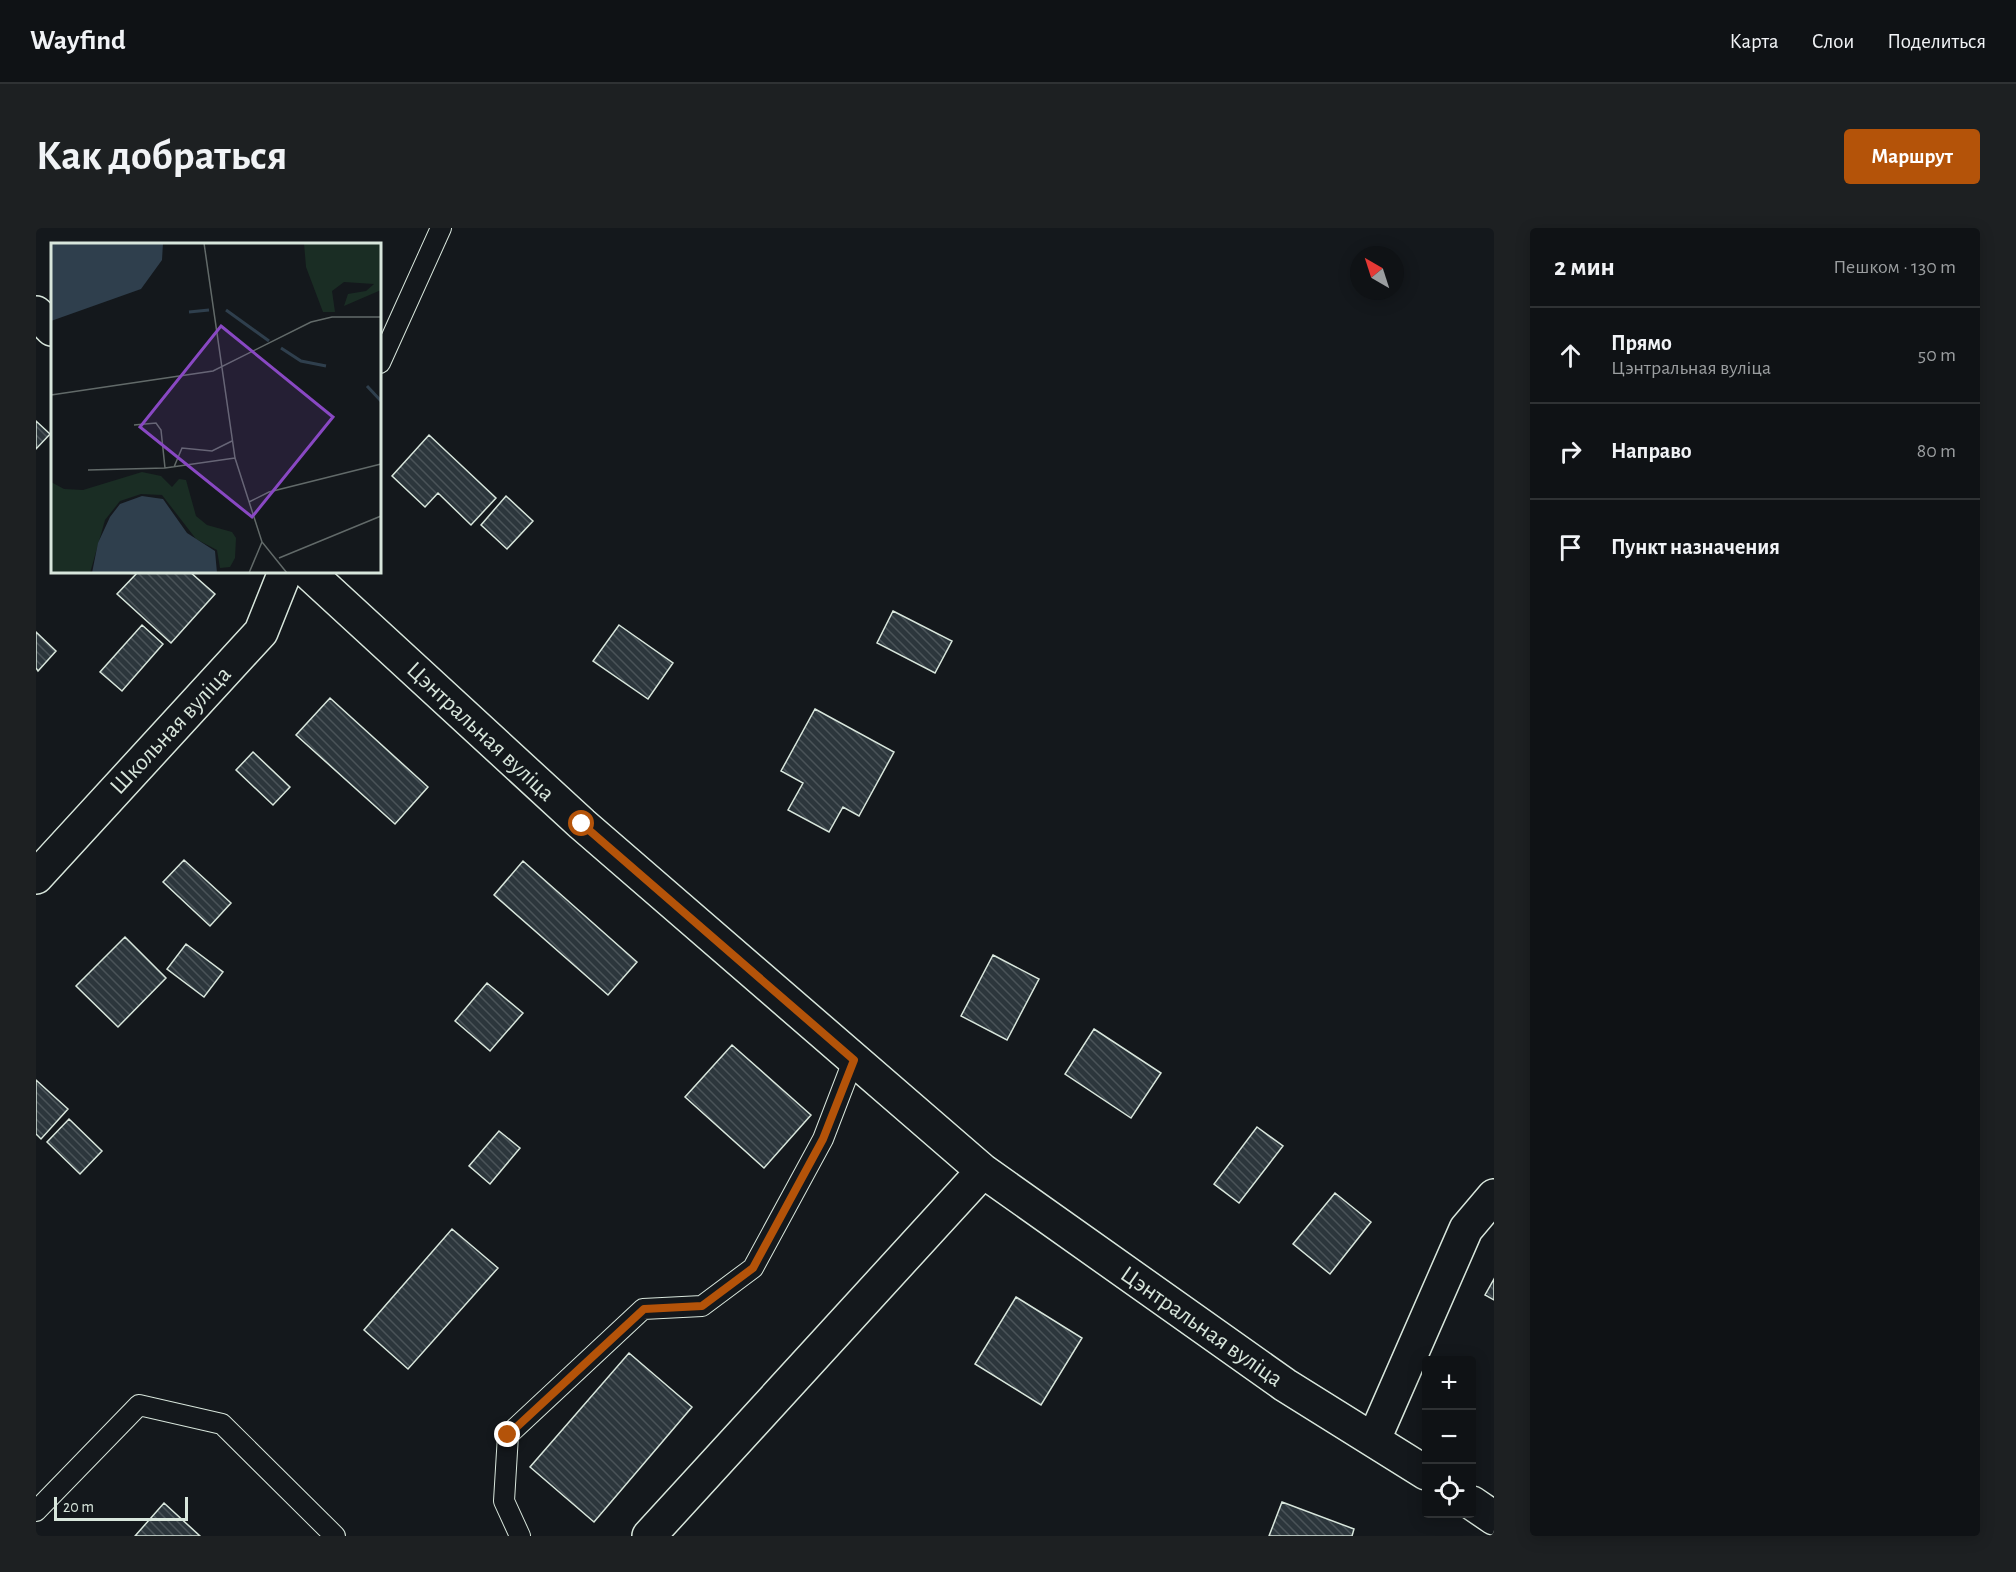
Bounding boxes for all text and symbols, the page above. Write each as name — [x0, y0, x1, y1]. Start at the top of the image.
text: Wayfind — [30, 27, 126, 55]
text: Карта — [1729, 31, 1779, 52]
text: Слои — [1812, 31, 1854, 52]
text: Поделиться — [1887, 31, 1986, 52]
button: Маршрут — [1844, 129, 1980, 184]
text: Как добраться — [36, 135, 287, 177]
inset map — [51, 243, 381, 573]
north arrow — [1350, 246, 1404, 300]
text: 2 мин — [1554, 254, 1615, 280]
text: Пешком · 130 m — [1833, 257, 1956, 277]
text: Прямо — [1611, 332, 1672, 354]
icon: ahead — [1554, 339, 1587, 372]
text: 50 m — [1918, 345, 1956, 365]
text: Цэнтральная вуліца — [1611, 358, 1771, 378]
icon: right — [1554, 435, 1587, 468]
text: Направо — [1611, 440, 1692, 462]
text: 80 m — [1917, 441, 1956, 461]
icon: arrive — [1554, 531, 1587, 564]
text: Пункт назначения — [1611, 536, 1780, 558]
street label: Цэнтральная вуліца — [402, 657, 559, 806]
street label: Школьная вуліца — [106, 662, 236, 799]
route start — [568, 810, 594, 836]
street label: Цэнтральная вуліца — [1116, 1262, 1287, 1392]
map controls — [1422, 1356, 1476, 1518]
button: + — [1422, 1356, 1476, 1410]
button: − — [1422, 1410, 1476, 1464]
route end — [494, 1421, 520, 1447]
button: locate — [1422, 1464, 1476, 1518]
scale bar — [54, 1494, 188, 1522]
text: 20 m — [63, 1499, 94, 1515]

